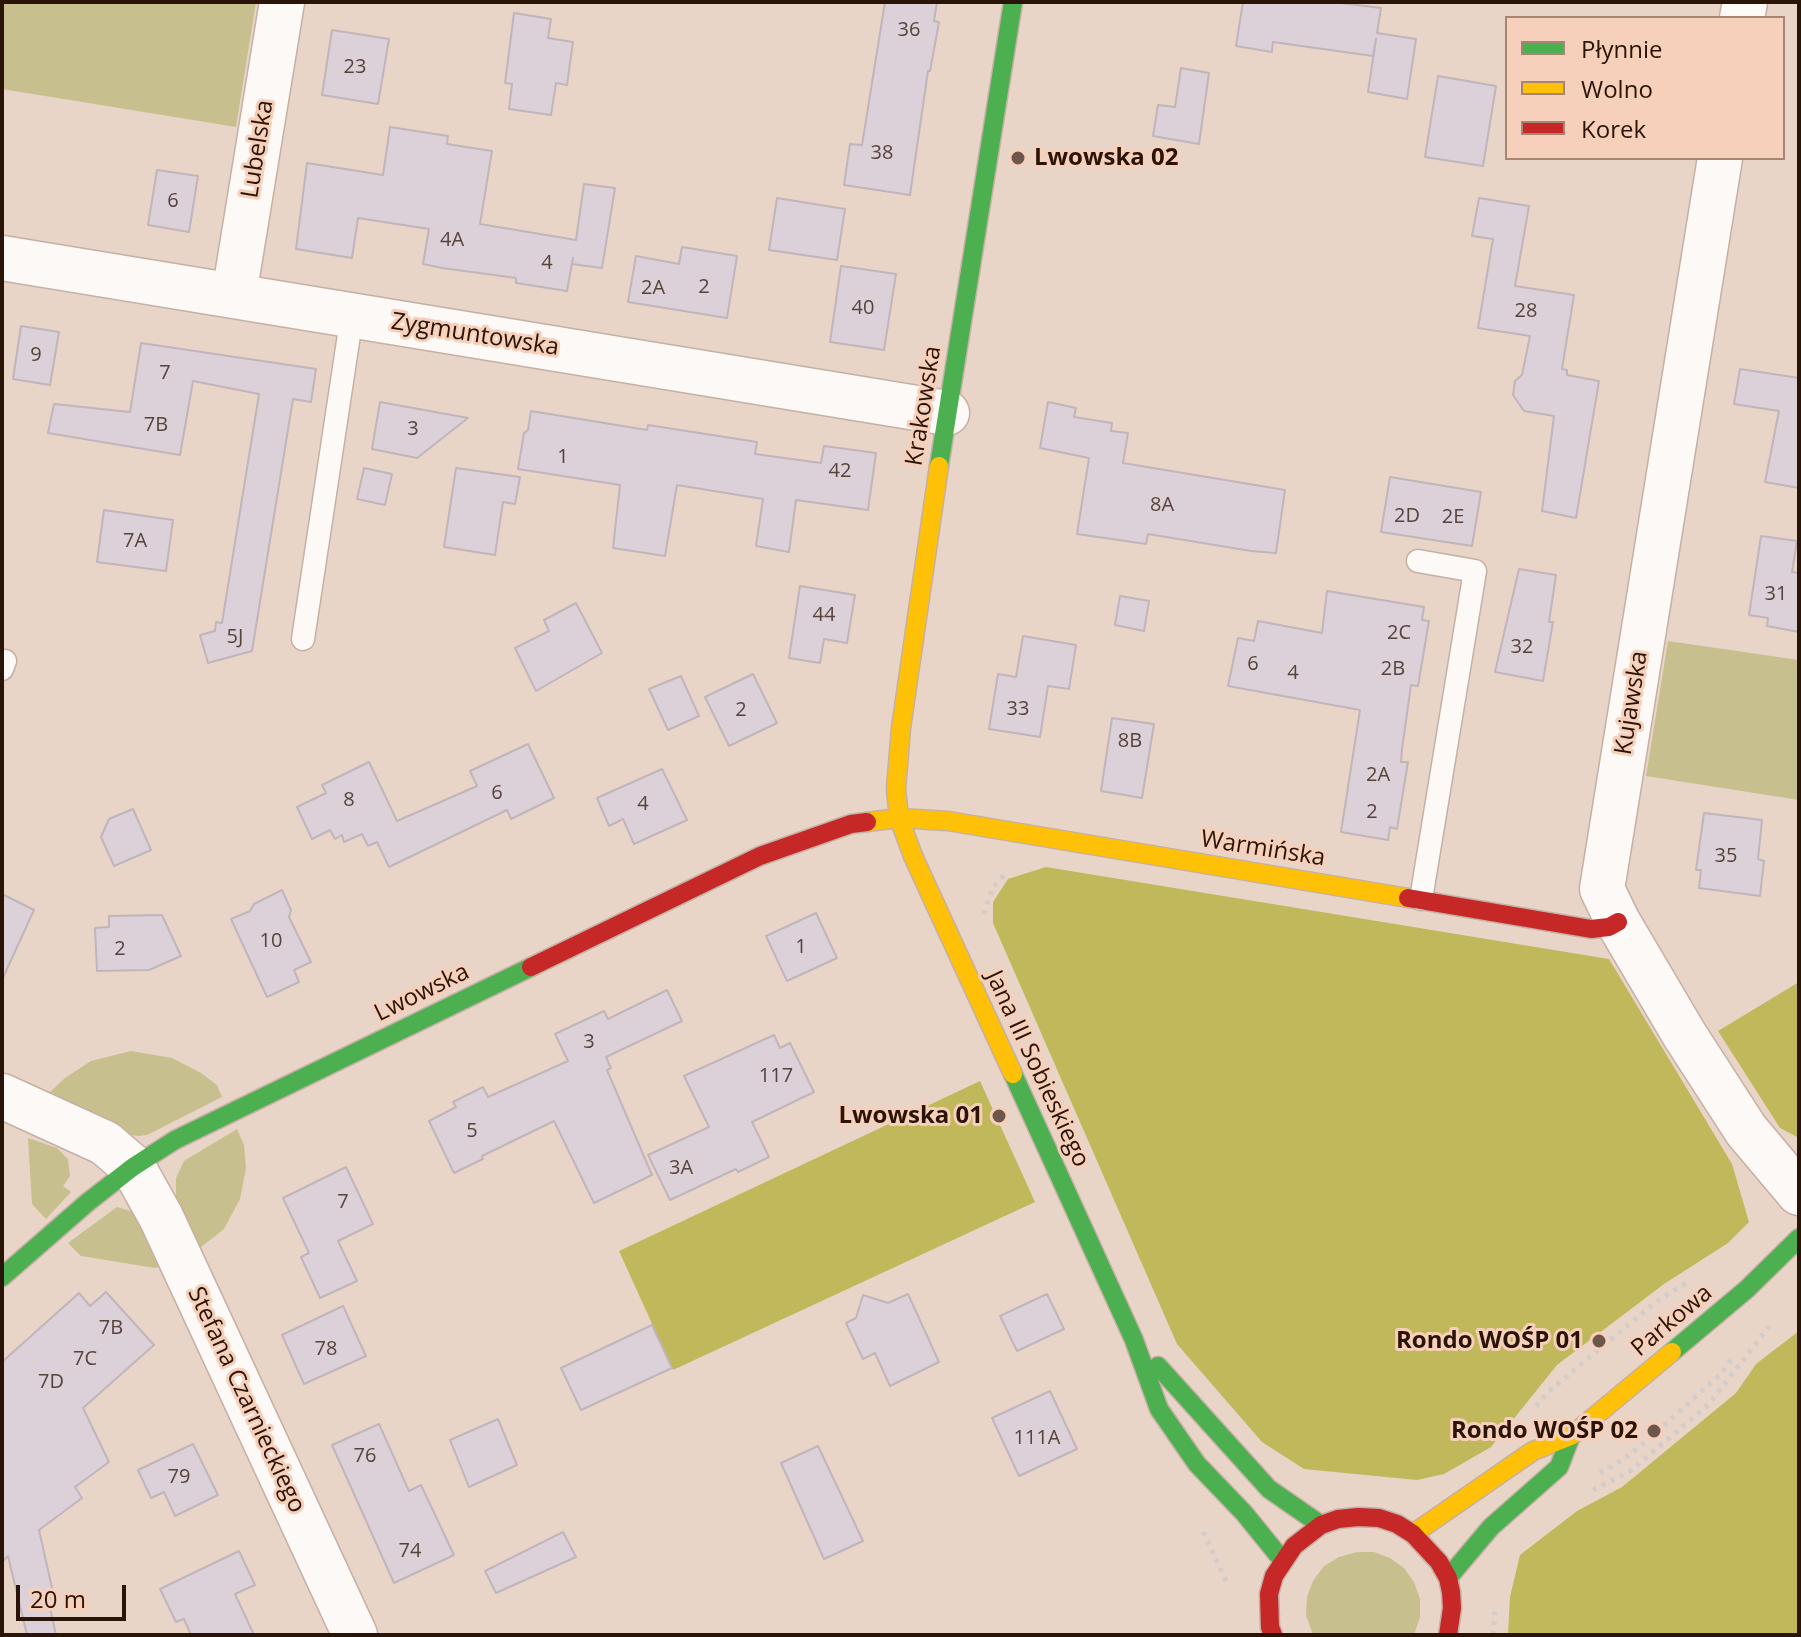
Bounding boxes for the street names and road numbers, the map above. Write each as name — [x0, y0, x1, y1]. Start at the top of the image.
street label: Lubelska — [236, 98, 280, 200]
street label: Zygmuntowska — [389, 308, 561, 362]
street label: Krakowska — [900, 344, 948, 468]
street label: Kujawska — [1610, 649, 1654, 757]
street label: Warmińska — [1199, 825, 1327, 873]
street label: Lwowska — [370, 958, 474, 1028]
street label: Jana III Sobieskiego — [979, 966, 1095, 1172]
street label: Parkowa — [1626, 1279, 1718, 1363]
street label: Stefana Czarnieckiego — [181, 1283, 311, 1517]

